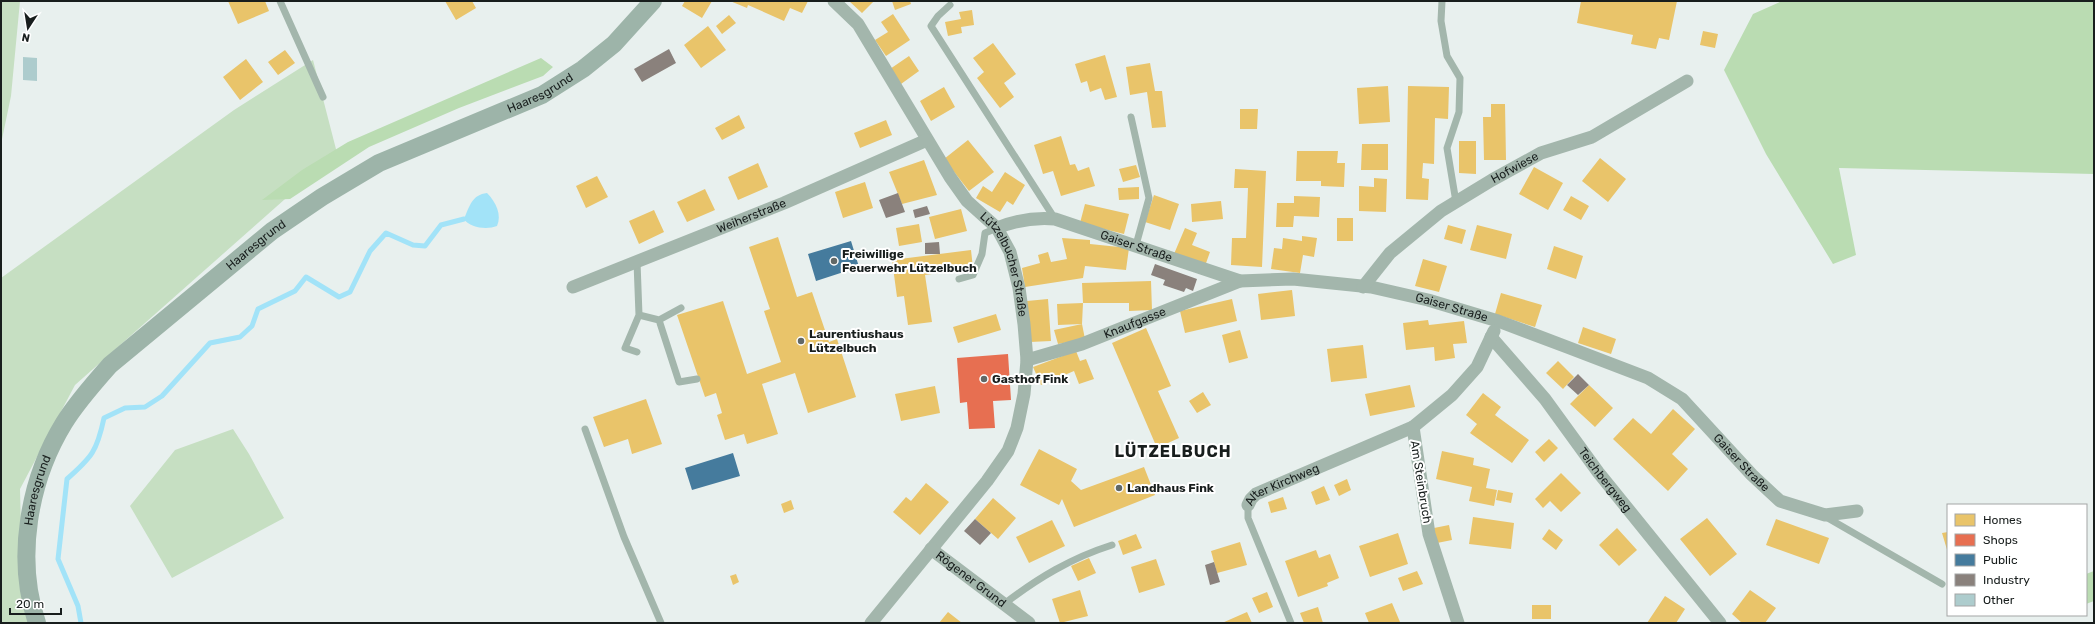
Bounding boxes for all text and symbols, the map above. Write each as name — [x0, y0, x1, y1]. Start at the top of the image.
north arrow — [8, 8, 48, 48]
text: N — [21, 30, 31, 44]
street label: Haaresgrund — [505, 70, 576, 116]
street label: Hofwiese — [1488, 149, 1541, 186]
street label: Weiherstraße — [715, 196, 788, 236]
street label: Lützelbucher Straße — [977, 209, 1030, 318]
street label: Haaresgrund — [223, 217, 288, 273]
street label: Gaiser Straße — [1099, 228, 1174, 265]
place label: Freiwillige Feuerwehr Lützelbuch — [842, 247, 977, 275]
marker: Freiwillige Feuerwehr Lützelbuch — [829, 256, 839, 266]
street label: Gaiser Straße — [1414, 290, 1490, 325]
street label: Knaufgasse — [1102, 304, 1168, 342]
place label: Laurentiushaus Lützelbuch — [809, 327, 904, 355]
marker: Laurentiushaus Lützelbuch — [796, 336, 806, 346]
place label: Gasthof Fink — [992, 372, 1068, 386]
marker: Gasthof Fink — [979, 374, 989, 384]
street label: Gaiser Straße — [1711, 431, 1773, 495]
street label: Am Steinbruch — [1408, 440, 1434, 524]
district label: LÜTZELBUCH — [1114, 441, 1232, 461]
street label: Teichbergweg — [1576, 445, 1635, 515]
street label: Haaresgrund — [21, 453, 54, 526]
street label: Alter Kirchweg — [1242, 461, 1321, 508]
place label: Landhaus Fink — [1127, 481, 1214, 495]
marker: Landhaus Fink — [1114, 483, 1124, 493]
legend — [1947, 504, 2087, 616]
text: Homes — [1983, 513, 2022, 527]
text: Shops — [1983, 533, 2018, 547]
street label: Rögener Grund — [933, 548, 1009, 610]
text: Public — [1983, 553, 2018, 567]
text: Industry — [1983, 573, 2030, 587]
scale bar — [10, 590, 61, 616]
text: Other — [1983, 593, 2015, 607]
text: 20 m — [16, 597, 44, 611]

